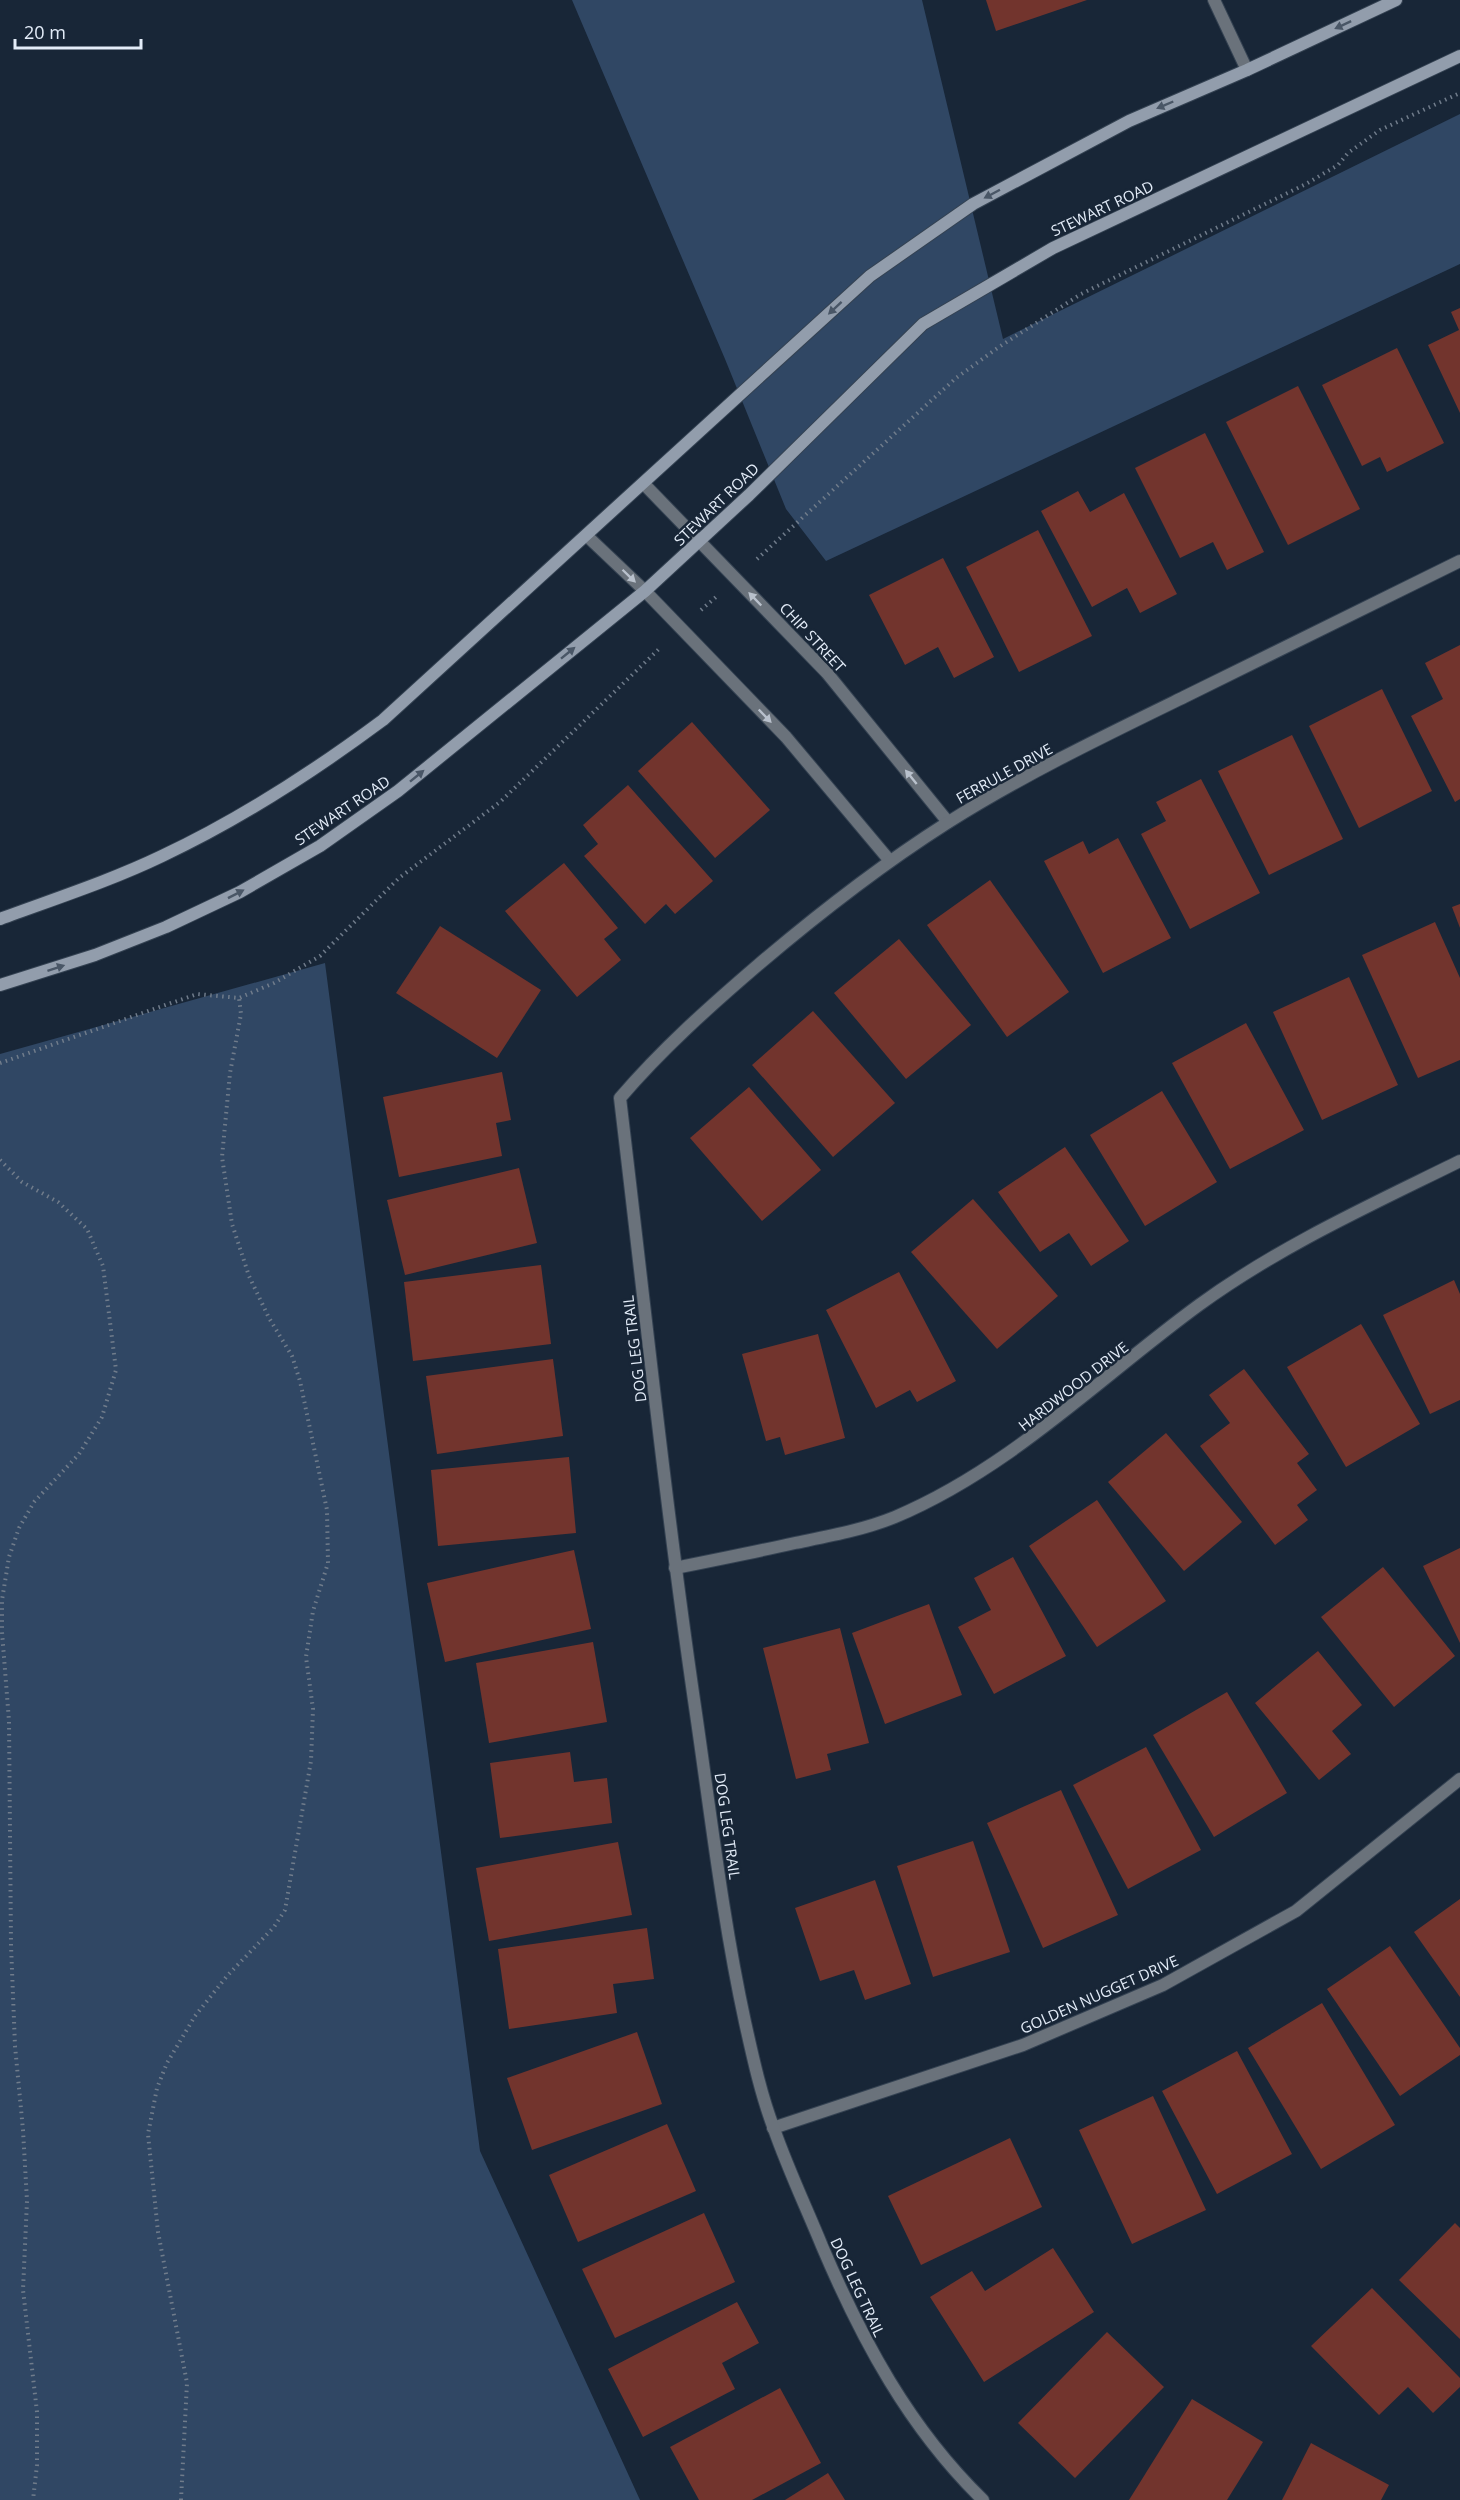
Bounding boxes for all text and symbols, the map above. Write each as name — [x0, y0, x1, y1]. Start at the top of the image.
scale bar — [15, 12, 141, 50]
text: 20 m — [24, 20, 66, 44]
one-way arrow — [1335, 20, 1352, 29]
one-way arrow — [1156, 100, 1174, 110]
street label: STEWART ROAD — [1048, 176, 1156, 240]
one-way arrow — [983, 189, 1000, 199]
one-way arrow — [828, 301, 842, 315]
street label: STEWART ROAD — [669, 458, 763, 550]
one-way arrow — [621, 569, 636, 582]
one-way arrow — [749, 592, 763, 606]
street label: CHIP STREET — [776, 598, 851, 677]
one-way arrow — [560, 647, 576, 660]
one-way arrow — [758, 708, 772, 723]
street label: FERRULE DRIVE — [952, 738, 1056, 808]
one-way arrow — [905, 769, 918, 785]
one-way arrow — [409, 770, 424, 783]
street label: STEWART ROAD — [290, 771, 394, 849]
one-way arrow — [227, 889, 244, 898]
one-way arrow — [47, 963, 65, 972]
street label: DOG LEG TRAIL — [618, 1294, 650, 1403]
street label: HARDWOOD DRIVE — [1014, 1337, 1132, 1435]
street label: DOG LEG TRAIL — [711, 1771, 745, 1881]
street label: GOLDEN NUGGET DRIVE — [1017, 1950, 1181, 2038]
street label: DOG LEG TRAIL — [826, 2234, 890, 2340]

